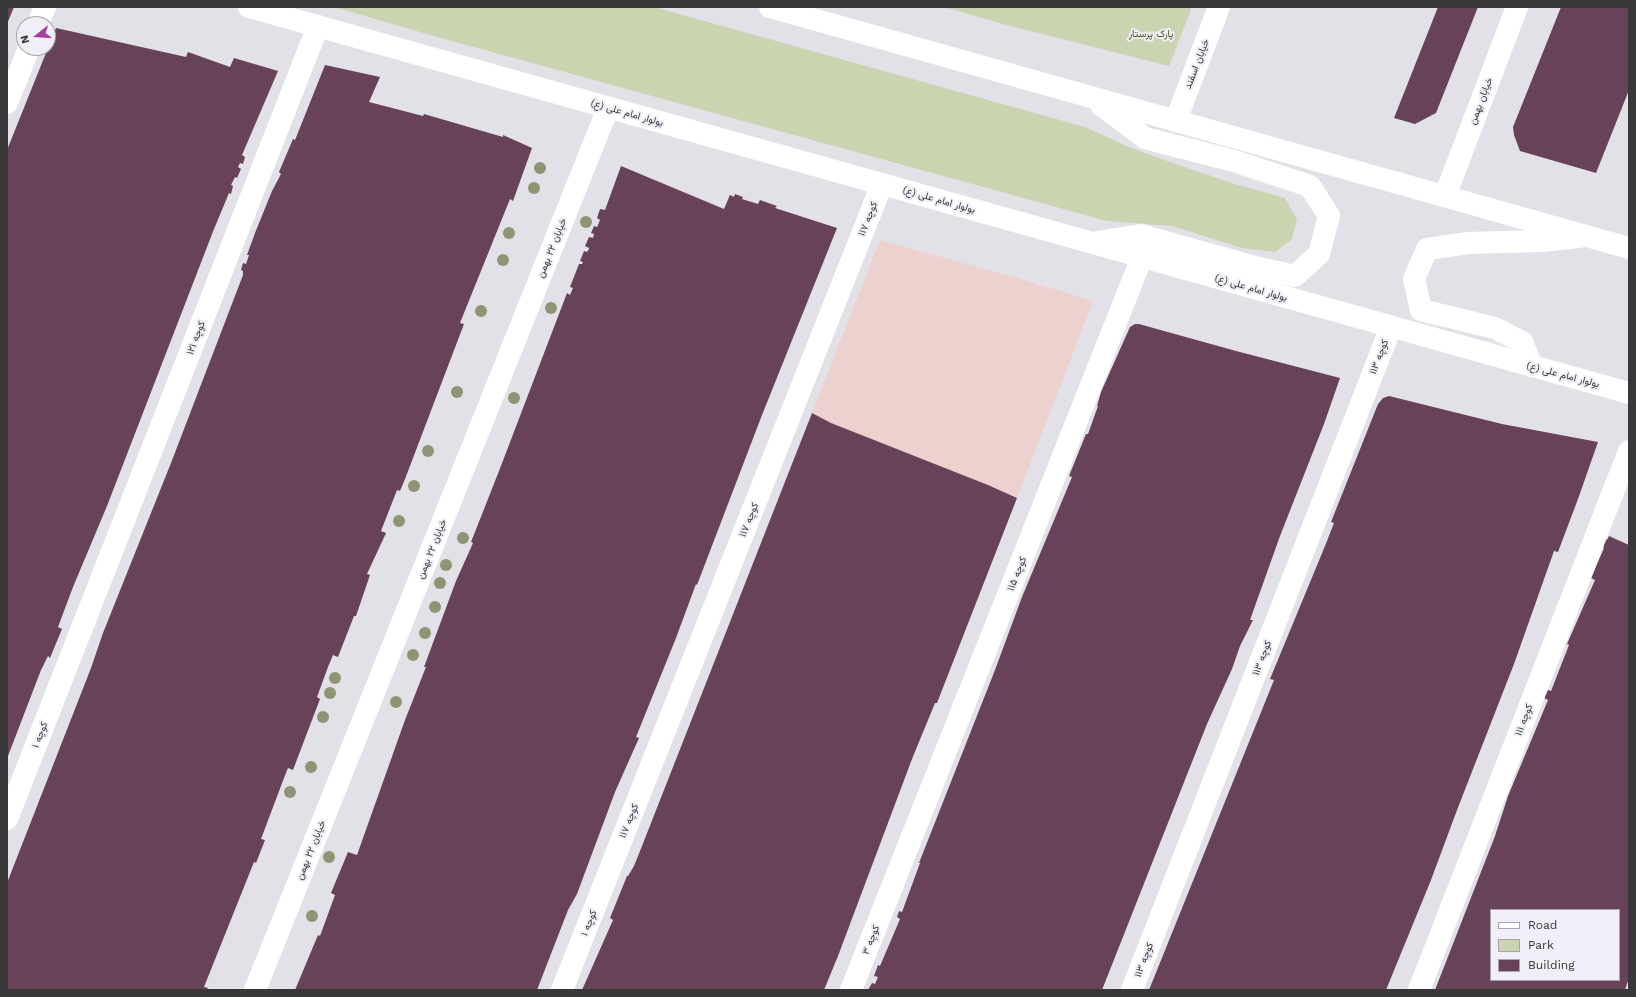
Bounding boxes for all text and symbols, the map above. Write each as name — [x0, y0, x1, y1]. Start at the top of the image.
north arrow — [16, 16, 56, 56]
park label: پارک پرستار — [1129, 28, 1173, 40]
text: N — [18, 34, 32, 45]
street label: خیابان اسفند — [1182, 37, 1212, 91]
street label: خیابان بهمن — [1467, 76, 1495, 126]
street label: بولوار امام علی (ع) — [589, 97, 665, 129]
street label: بولوار امام علی (ع) — [901, 184, 977, 216]
street label: کوچه ۱۱۷ — [856, 200, 880, 238]
street label: خیابان ۲۲ بهمن — [535, 216, 569, 280]
street label: بولوار امام علی (ع) — [1213, 272, 1289, 304]
street label: کوچه ۱۲۱ — [184, 319, 208, 357]
street label: کوچه ۱۱۳ — [1367, 338, 1391, 376]
street label: بولوار امام علی (ع) — [1525, 360, 1601, 390]
street label: کوچه ۱۱۷ — [737, 501, 761, 539]
street label: خیابان ۲۲ بهمن — [415, 517, 449, 581]
street label: کوچه ۱۱۵ — [1005, 555, 1029, 593]
street label: کوچه ۱۱۳ — [1250, 639, 1274, 677]
street label: کوچه ۱۱۱ — [1513, 703, 1535, 737]
street label: کوچه ۱ — [30, 720, 50, 750]
street label: کوچه ۱۱۷ — [617, 802, 641, 840]
street label: خیابان ۲۲ بهمن — [294, 818, 328, 882]
street label: کوچه ۱ — [578, 908, 600, 938]
legend — [1490, 909, 1620, 981]
text: Road — [1528, 918, 1557, 932]
street label: کوچه ۳ — [860, 923, 882, 957]
text: Park — [1528, 938, 1554, 952]
street label: کوچه ۱۱۳ — [1132, 941, 1156, 979]
text: Building — [1528, 958, 1575, 972]

